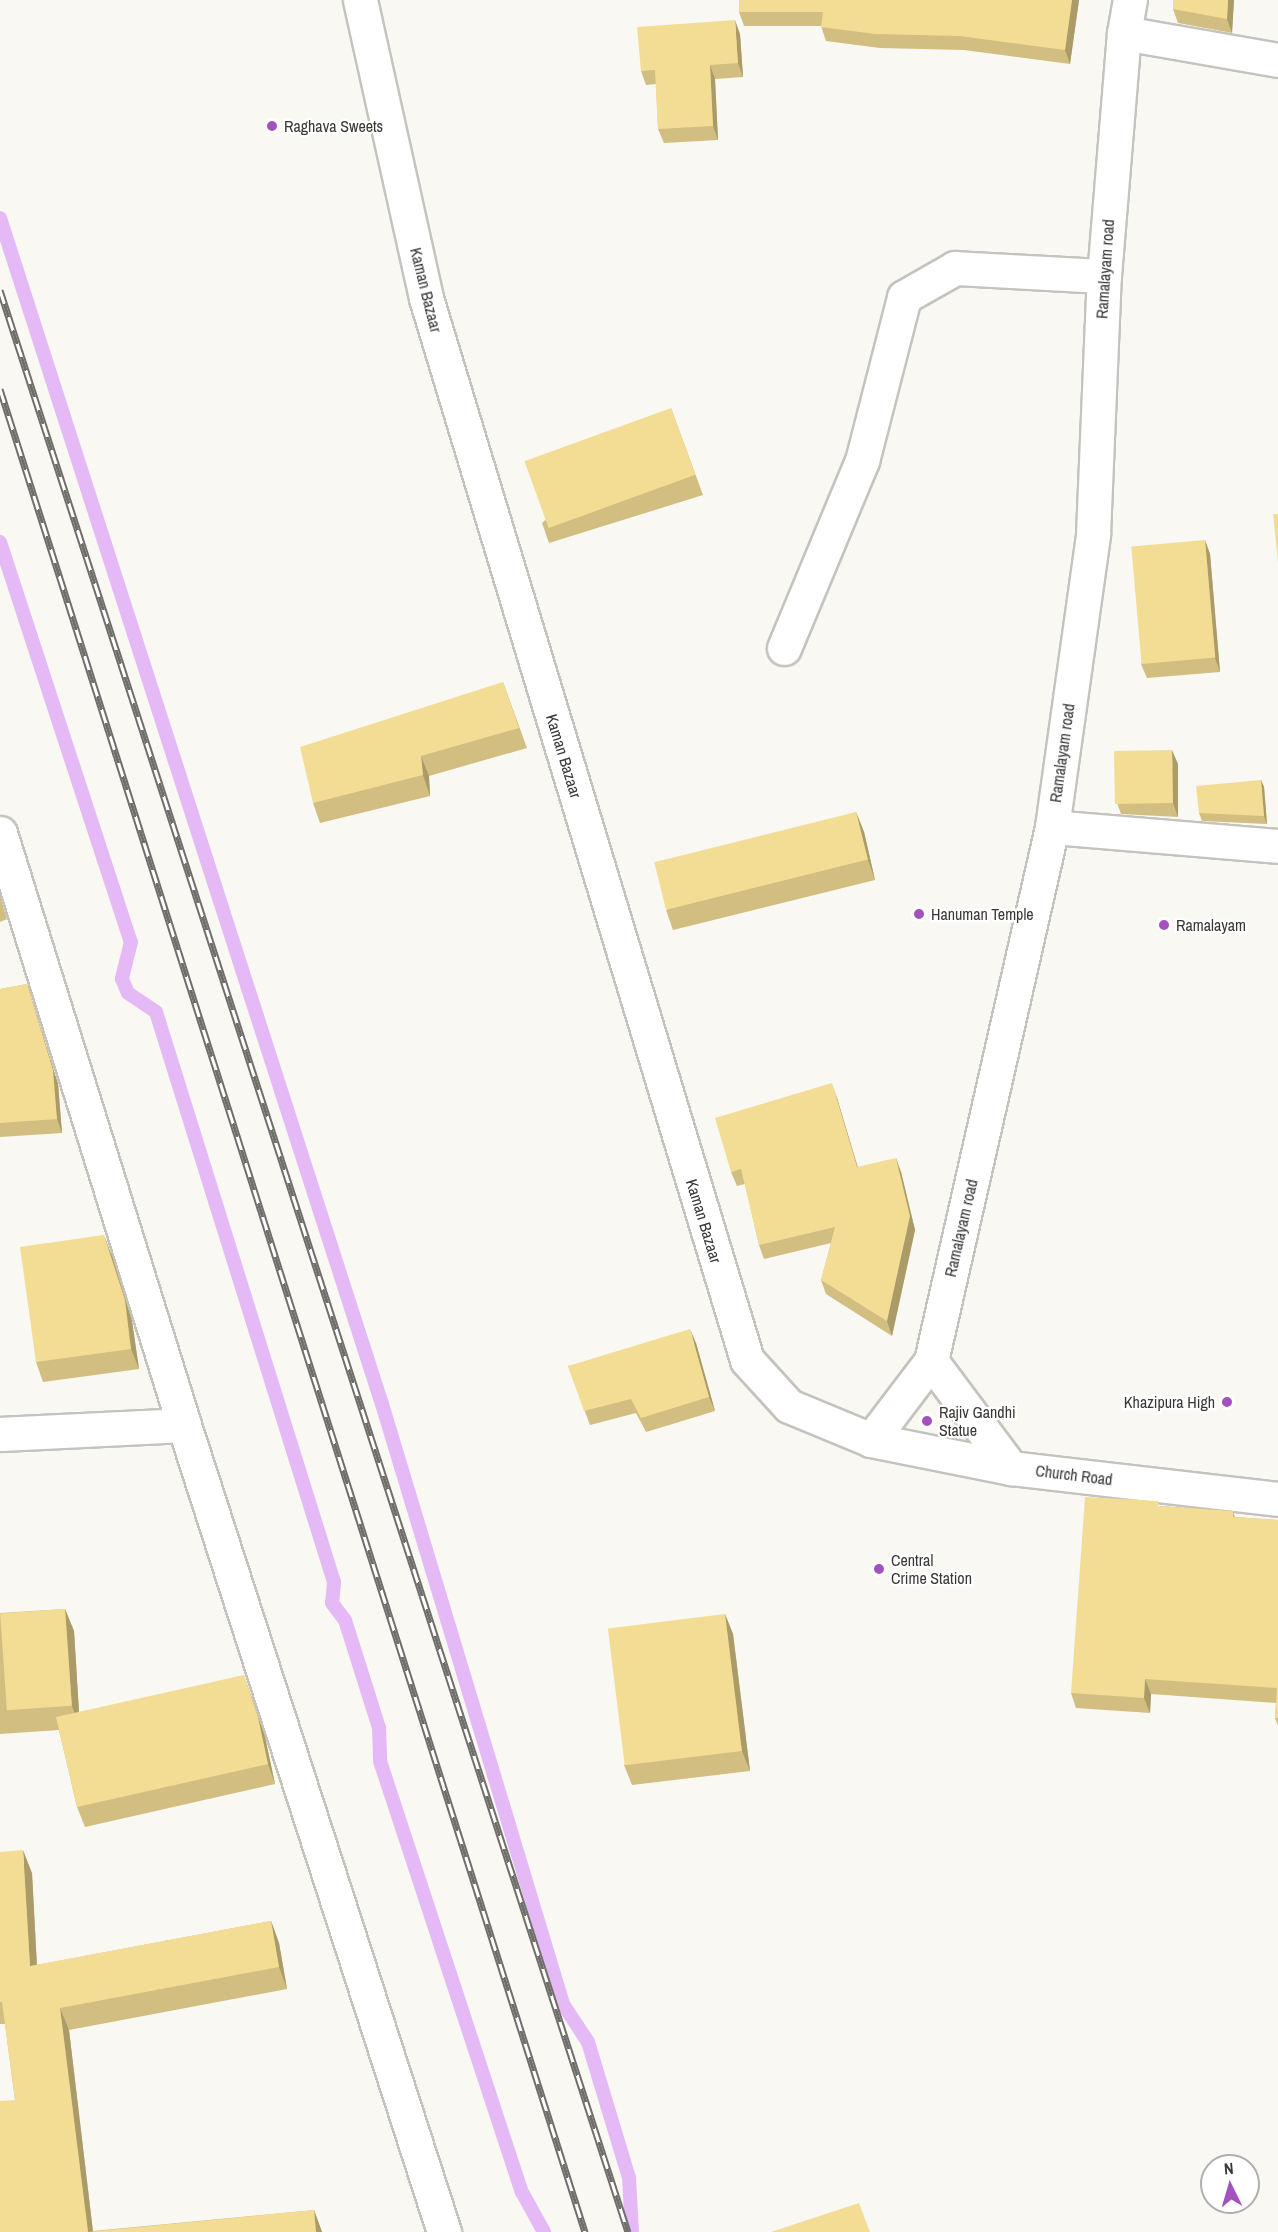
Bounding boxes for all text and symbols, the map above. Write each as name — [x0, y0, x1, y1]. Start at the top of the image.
place label: Raghava Sweets — [284, 116, 383, 136]
marker: Raghava Sweets — [265, 119, 279, 133]
street label: Ramalayam road — [1092, 219, 1118, 319]
street label: Kaman Bazaar — [406, 246, 446, 334]
street label: Ramalayam road — [1046, 702, 1078, 804]
street label: Kaman Bazaar — [542, 712, 586, 800]
place label: Hanuman Temple — [931, 904, 1034, 924]
marker: Hanuman Temple — [912, 907, 926, 921]
place label: Ramalayam — [1176, 915, 1246, 935]
marker: Ramalayam — [1157, 918, 1171, 932]
street label: Kaman Bazaar — [682, 1177, 726, 1265]
street label: Ramalayam road — [940, 1177, 982, 1279]
place label: Khazipura High — [1124, 1392, 1215, 1412]
marker: Khazipura High — [1220, 1395, 1234, 1409]
place label: Rajiv Gandhi Statue — [939, 1402, 1016, 1440]
marker: Rajiv Gandhi Statue — [920, 1414, 934, 1428]
street label: Church Road — [1034, 1461, 1114, 1489]
place label: Central Crime Station — [891, 1550, 972, 1588]
marker: Central Crime Station — [872, 1562, 886, 1576]
north arrow — [1200, 2154, 1260, 2214]
text: N — [1223, 2157, 1234, 2179]

